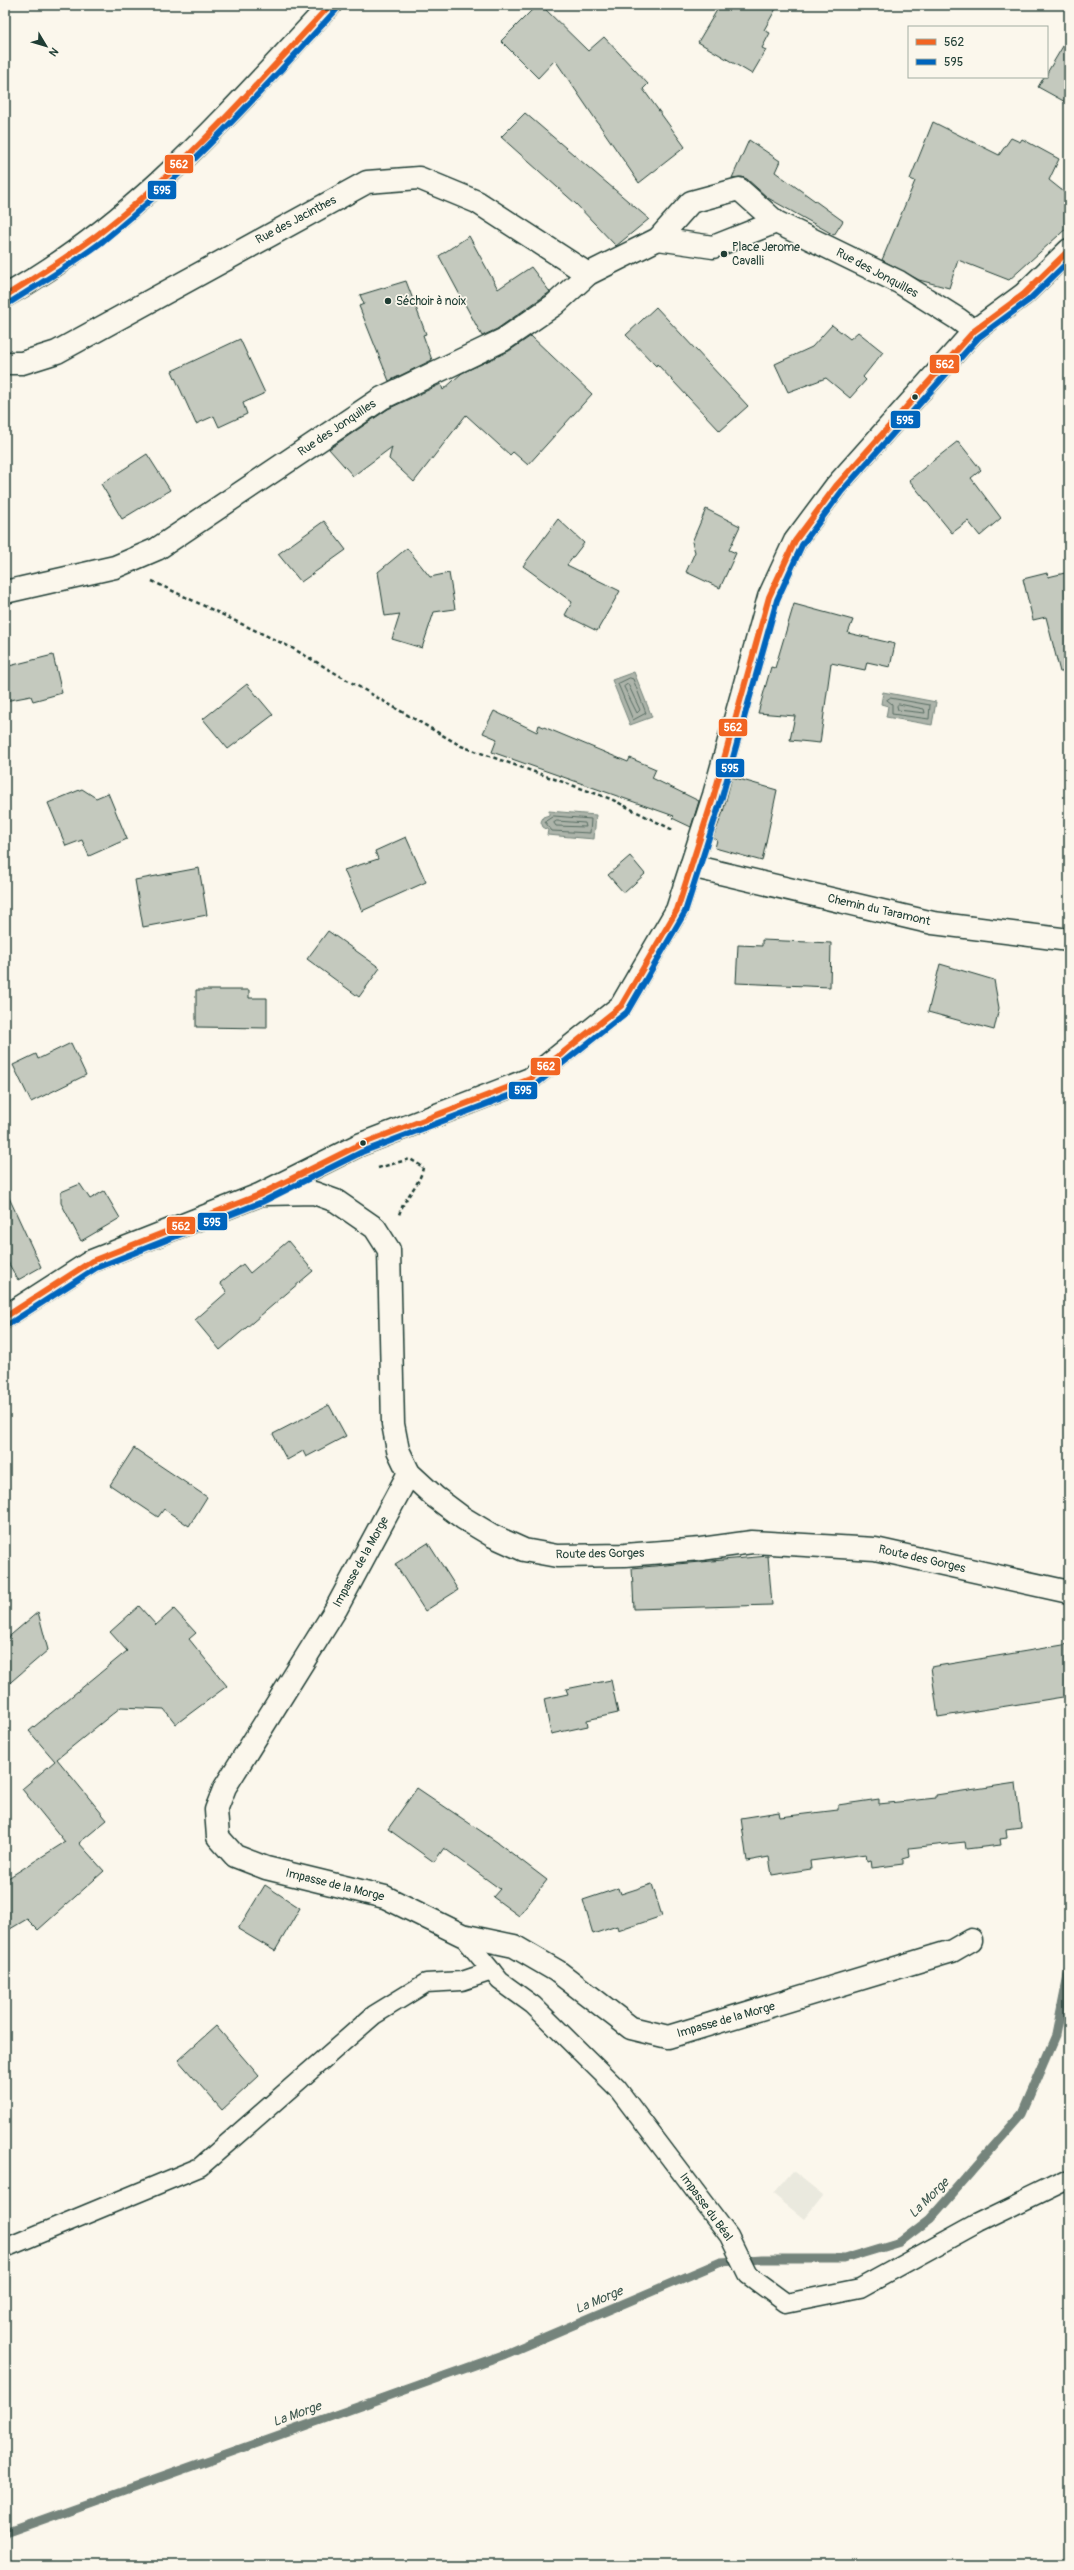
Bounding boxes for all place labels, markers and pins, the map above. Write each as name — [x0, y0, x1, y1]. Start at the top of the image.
place label: Place Jerome Cavalli — [732, 240, 800, 269]
marker: Place Jerome Cavalli — [719, 249, 729, 259]
place label: Séchoir à noix — [396, 294, 466, 309]
marker: Séchoir à noix — [383, 296, 393, 306]
unlabelled marker — [910, 392, 920, 402]
unlabelled marker — [358, 1138, 368, 1148]

